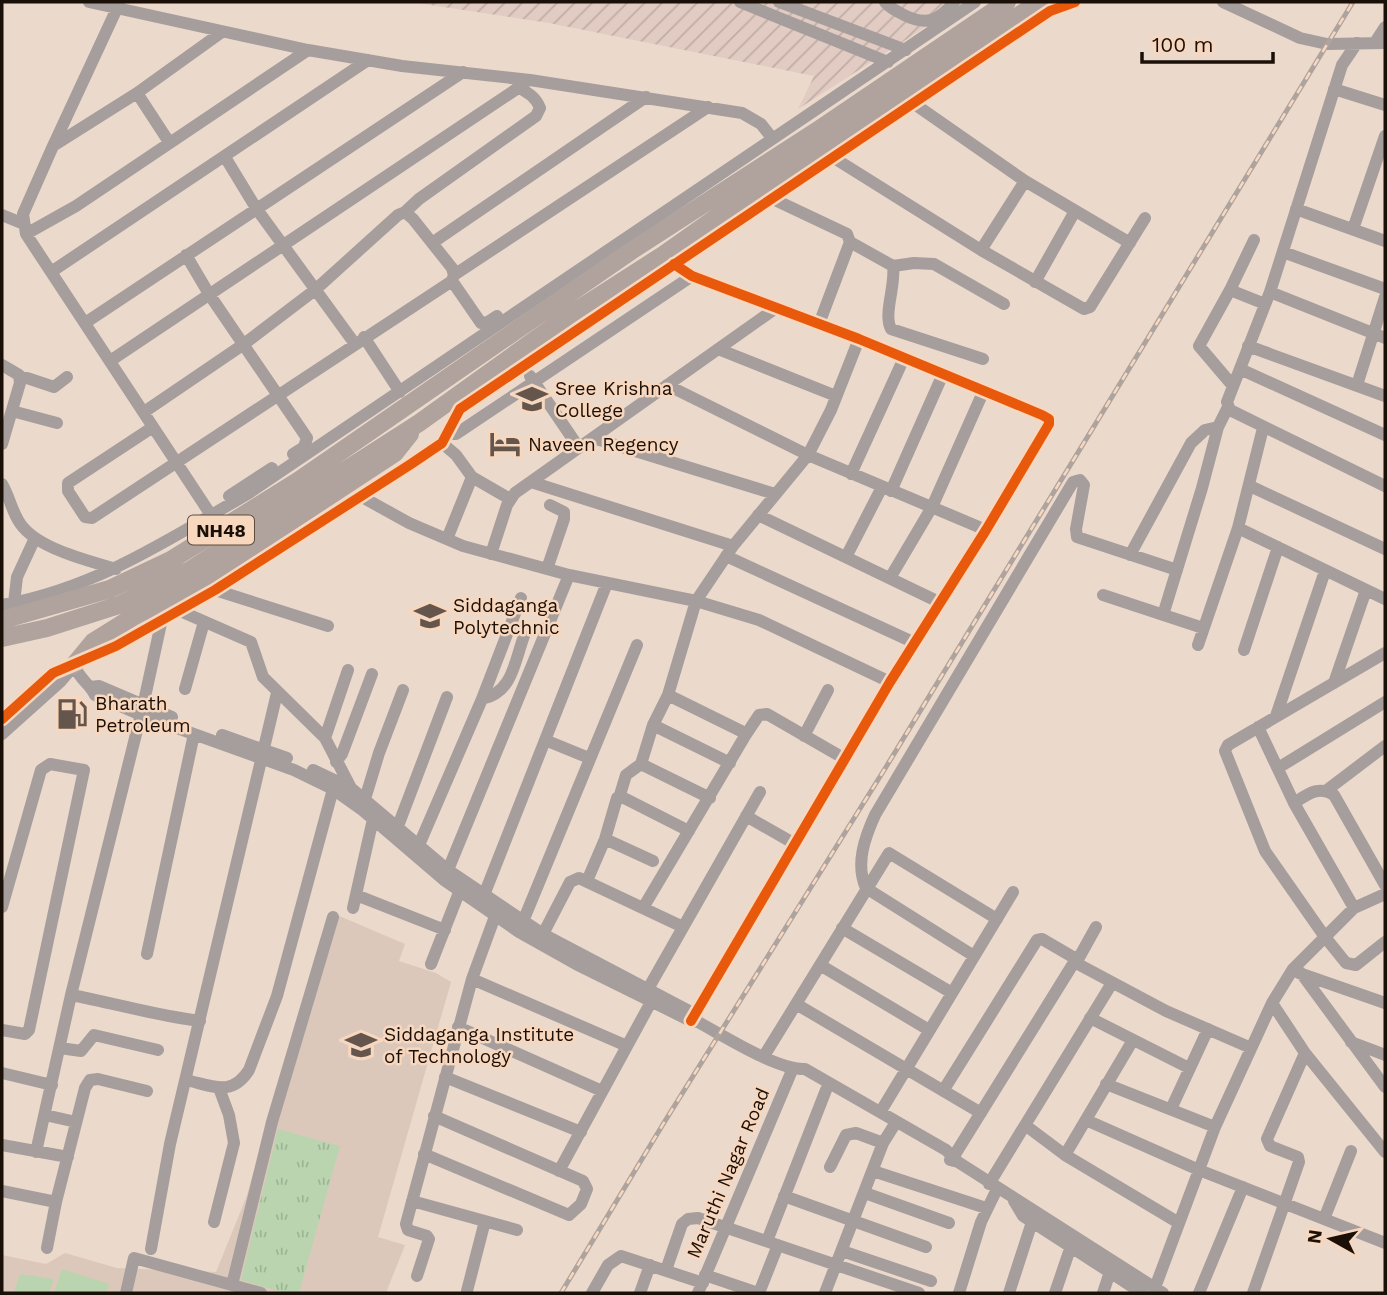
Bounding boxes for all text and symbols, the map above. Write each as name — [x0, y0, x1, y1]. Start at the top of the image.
scale bar — [1142, 21, 1273, 65]
text: 100 m — [1152, 32, 1214, 57]
place label: Sree Krishna College — [555, 377, 673, 422]
school or university icon: Sree Krishna College — [515, 382, 549, 416]
hotel icon: Naveen Regency — [488, 427, 522, 461]
place label: Naveen Regency — [528, 433, 679, 456]
road number: NH48 — [188, 516, 254, 544]
place label: Siddaganga Polytechnic — [453, 594, 560, 639]
school or university icon: Siddaganga Polytechnic — [413, 599, 447, 633]
place label: Bharath Petroleum — [95, 692, 191, 737]
fuel station icon: Bharath Petroleum — [55, 697, 89, 731]
place label: Siddaganga Institute of Technology — [384, 1023, 574, 1068]
school or university icon: Siddaganga Institute of Technology — [344, 1028, 378, 1062]
street label: Maruthi Nagar Road — [682, 1084, 774, 1262]
north arrow — [1296, 1204, 1366, 1274]
text: N — [1302, 1228, 1327, 1245]

